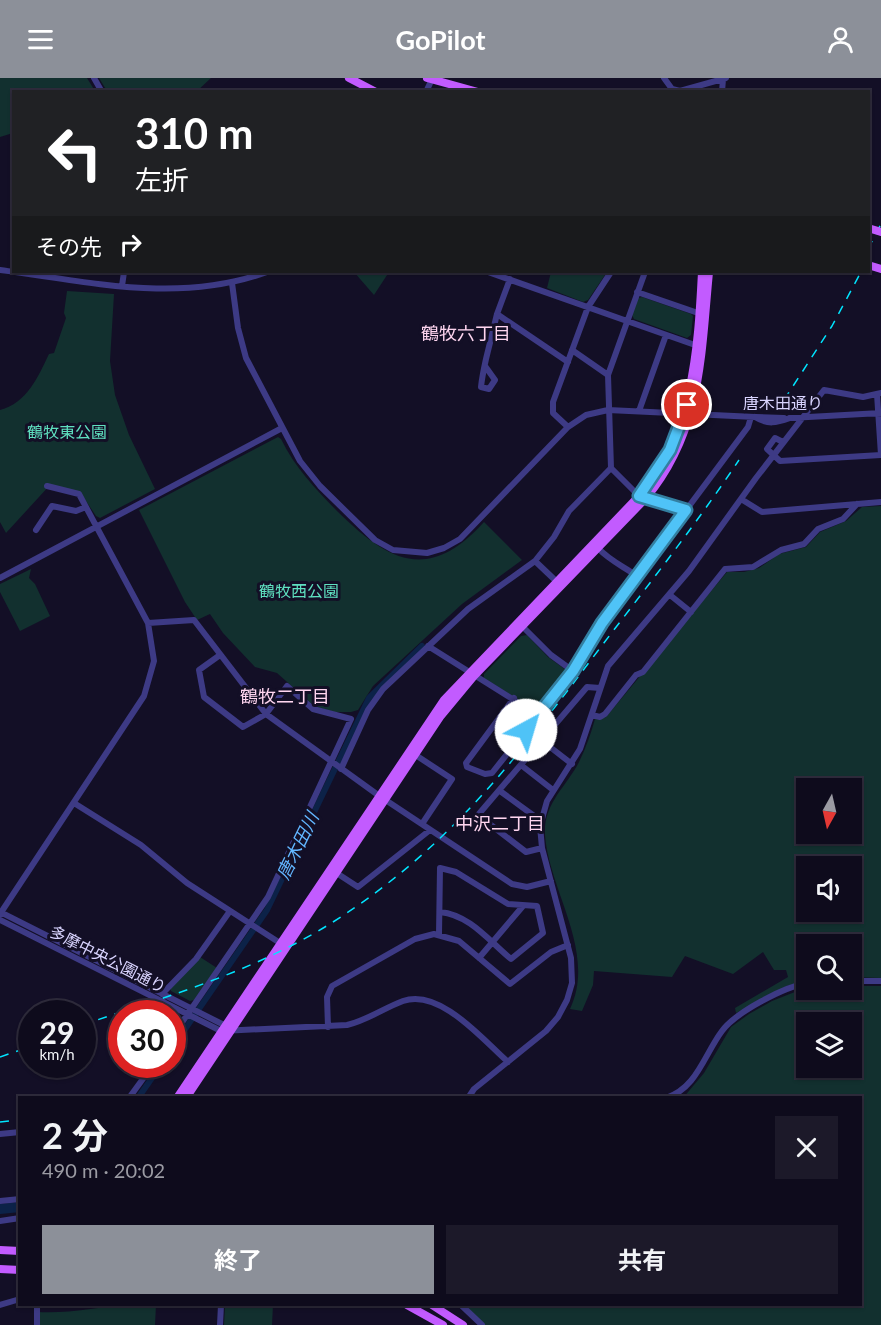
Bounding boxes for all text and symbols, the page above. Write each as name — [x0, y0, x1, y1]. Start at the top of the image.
icon: menu — [24, 23, 57, 56]
text: GoPilot — [395, 23, 486, 56]
icon: person — [824, 23, 857, 56]
text: 310 m — [135, 108, 253, 158]
icon: left — [36, 114, 114, 192]
text: 左折 — [135, 163, 189, 196]
icon: right — [114, 228, 147, 261]
text: その先 — [36, 233, 102, 260]
district label: 鶴牧六丁目 — [421, 322, 511, 344]
pin — [661, 379, 712, 430]
icon: arrive — [670, 388, 703, 421]
street label: 唐木田通り — [743, 393, 823, 412]
park label: 鶴牧東公園 — [27, 422, 107, 441]
park label: 鶴牧西公園 — [259, 581, 339, 600]
district label: 鶴牧二丁目 — [240, 685, 330, 707]
position arrow — [494, 698, 558, 762]
north arrow — [796, 778, 862, 844]
map controls — [796, 778, 862, 1078]
water label: 唐木田川 — [271, 807, 324, 883]
district label: 中沢二丁目 — [455, 812, 545, 834]
button: sound — [796, 856, 862, 922]
street label: 多摩中央公園通り — [47, 921, 170, 996]
button: search — [796, 934, 862, 1000]
speed limit sign: 30 — [108, 1000, 186, 1078]
button: layers — [796, 1012, 862, 1078]
text: 29 — [40, 1014, 74, 1050]
text: km/h — [39, 1045, 75, 1063]
text: 2 分 — [42, 1113, 108, 1157]
button: close — [775, 1116, 838, 1179]
text: 490 m · 20:02 — [42, 1158, 165, 1182]
button: 終了 — [42, 1225, 434, 1294]
button: 共有 — [446, 1225, 838, 1294]

